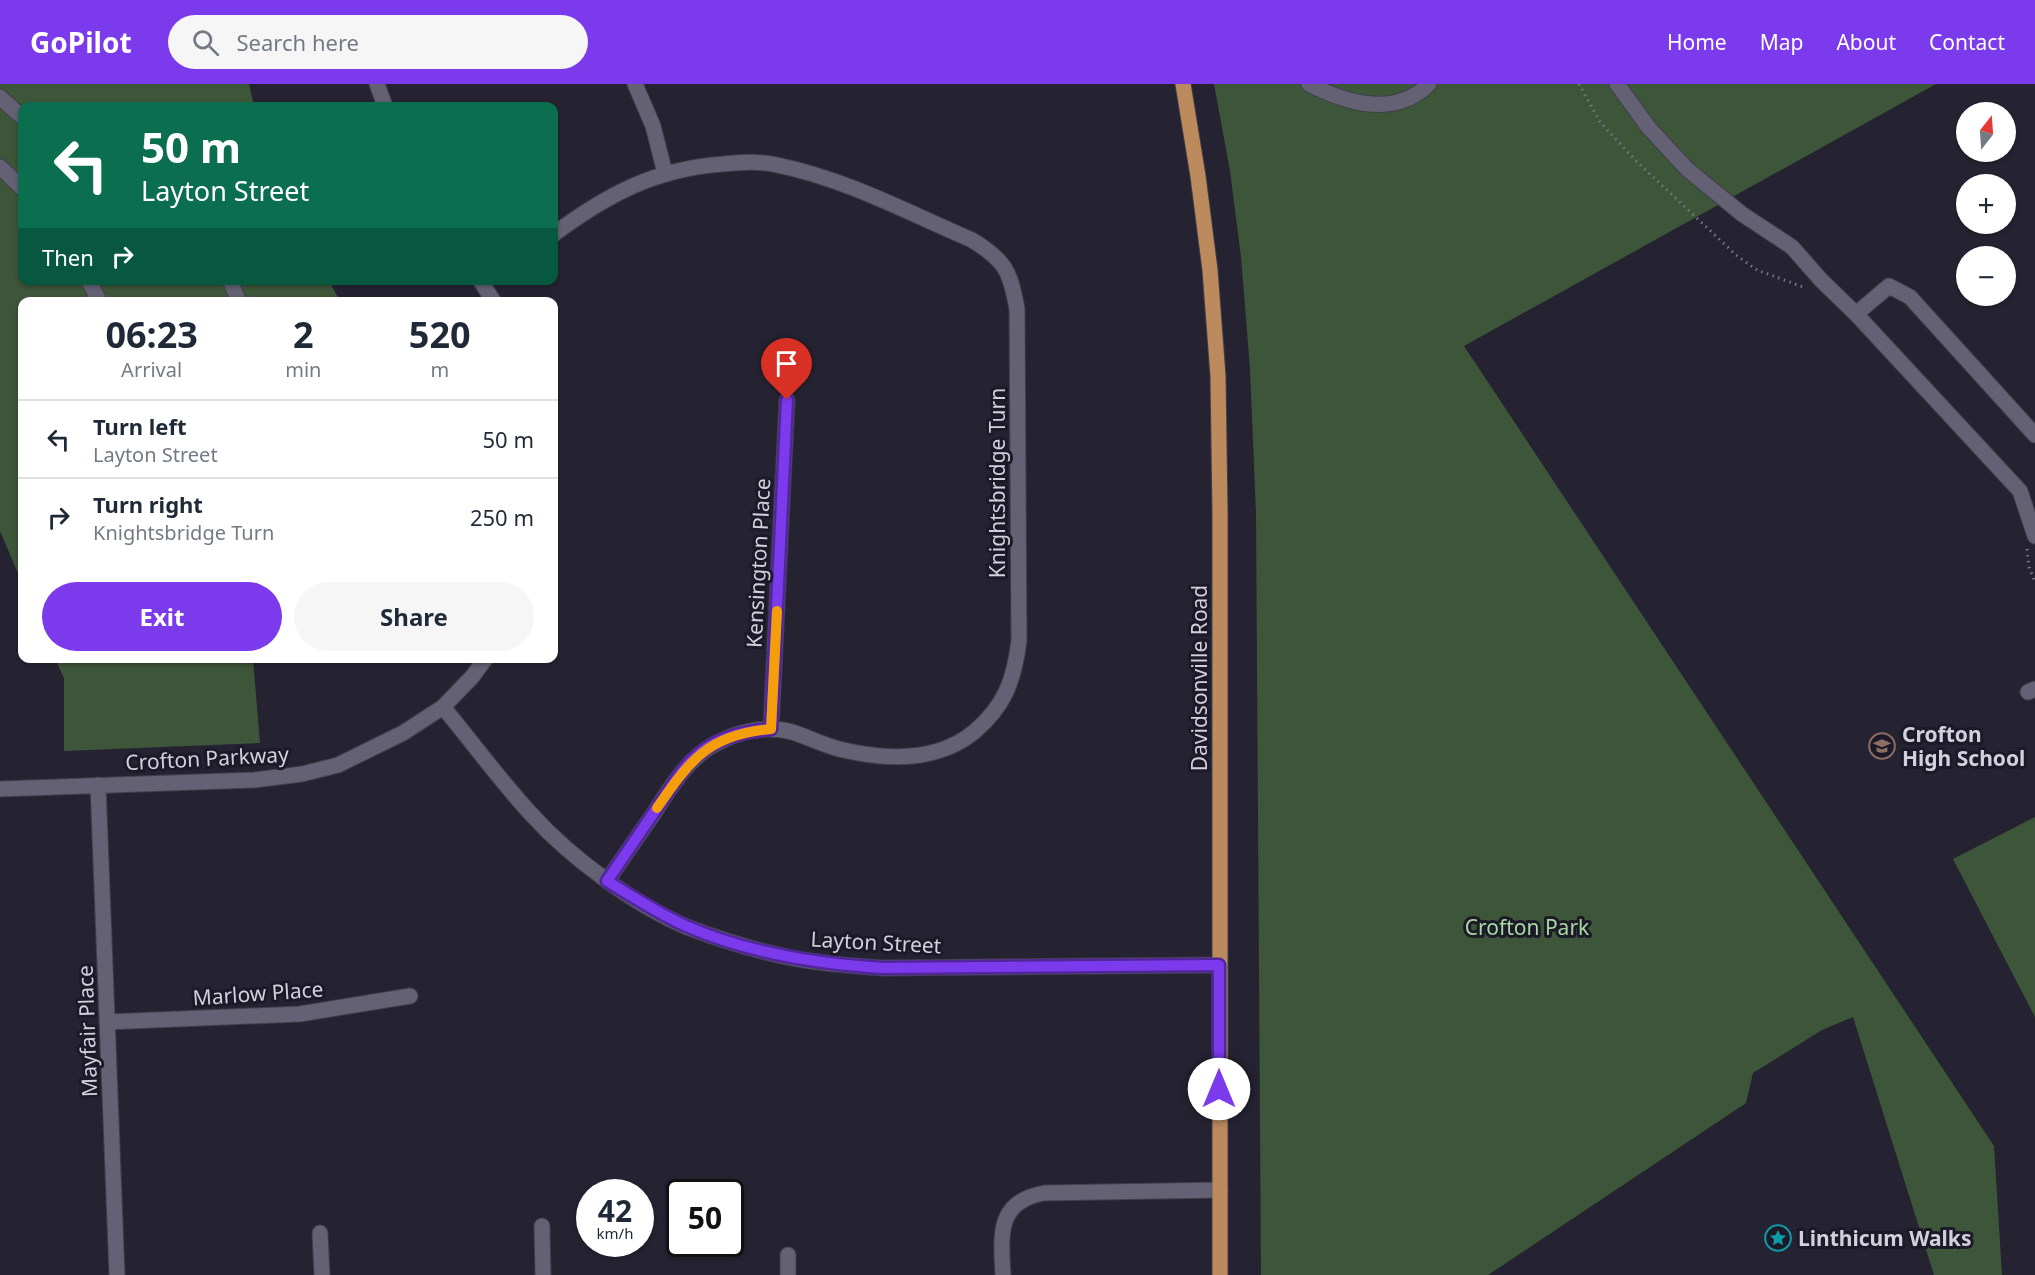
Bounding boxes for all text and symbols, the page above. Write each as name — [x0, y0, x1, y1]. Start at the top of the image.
search box — [168, 15, 588, 69]
text: GoPilot — [30, 23, 132, 61]
icon: search — [189, 26, 222, 59]
text: Search here — [237, 27, 359, 57]
text: Home — [1667, 28, 1727, 56]
text: Map — [1760, 28, 1803, 56]
text: About — [1836, 28, 1896, 56]
text: Contact — [1929, 28, 2005, 56]
north arrow — [1956, 102, 2016, 162]
map controls — [1956, 102, 2016, 306]
text: 50 m — [141, 118, 241, 175]
icon: left — [42, 126, 120, 204]
text: Layton Street — [141, 172, 309, 209]
button: + — [1956, 174, 2016, 234]
icon: right — [106, 240, 139, 273]
text: Then — [42, 242, 94, 272]
button: − — [1956, 246, 2016, 306]
text: 06:23 — [105, 310, 198, 359]
text: 2 — [293, 310, 314, 359]
text: 520 — [409, 310, 471, 359]
pin — [761, 338, 812, 400]
icon: arrive — [770, 347, 803, 380]
text: Arrival — [121, 356, 182, 383]
text: min — [285, 356, 321, 383]
text: m — [430, 356, 449, 383]
street label: Knightsbridge Turn — [983, 388, 1011, 578]
text: Turn left — [93, 411, 187, 441]
icon: left — [42, 423, 75, 456]
text: 50 m — [483, 424, 534, 454]
text: Layton Street — [93, 441, 218, 468]
street label: Kensington Place — [740, 478, 776, 648]
text: Turn right — [93, 489, 203, 519]
icon: right — [42, 501, 75, 534]
text: 250 m — [470, 502, 534, 532]
text: Knightsbridge Turn — [93, 519, 274, 546]
button: Exit — [42, 582, 282, 651]
button: Share — [294, 582, 534, 651]
street label: Davidsonville Road — [1185, 585, 1213, 771]
place label: Crofton High School — [1902, 720, 2025, 772]
school or university icon: Crofton High School — [1867, 731, 1897, 761]
street label: Crofton Parkway — [125, 740, 290, 776]
park label: Crofton Park — [1465, 913, 1590, 941]
street label: Layton Street — [810, 925, 942, 959]
street label: Mayfair Place — [71, 965, 103, 1097]
street label: Marlow Place — [192, 974, 324, 1012]
position arrow — [1187, 1057, 1251, 1121]
speed limit sign: 50 — [666, 1179, 744, 1257]
text: 42 — [598, 1190, 632, 1231]
text: km/h — [597, 1223, 633, 1243]
place icon: Linthicum Walks — [1763, 1223, 1793, 1253]
place label: Linthicum Walks — [1798, 1224, 1971, 1252]

